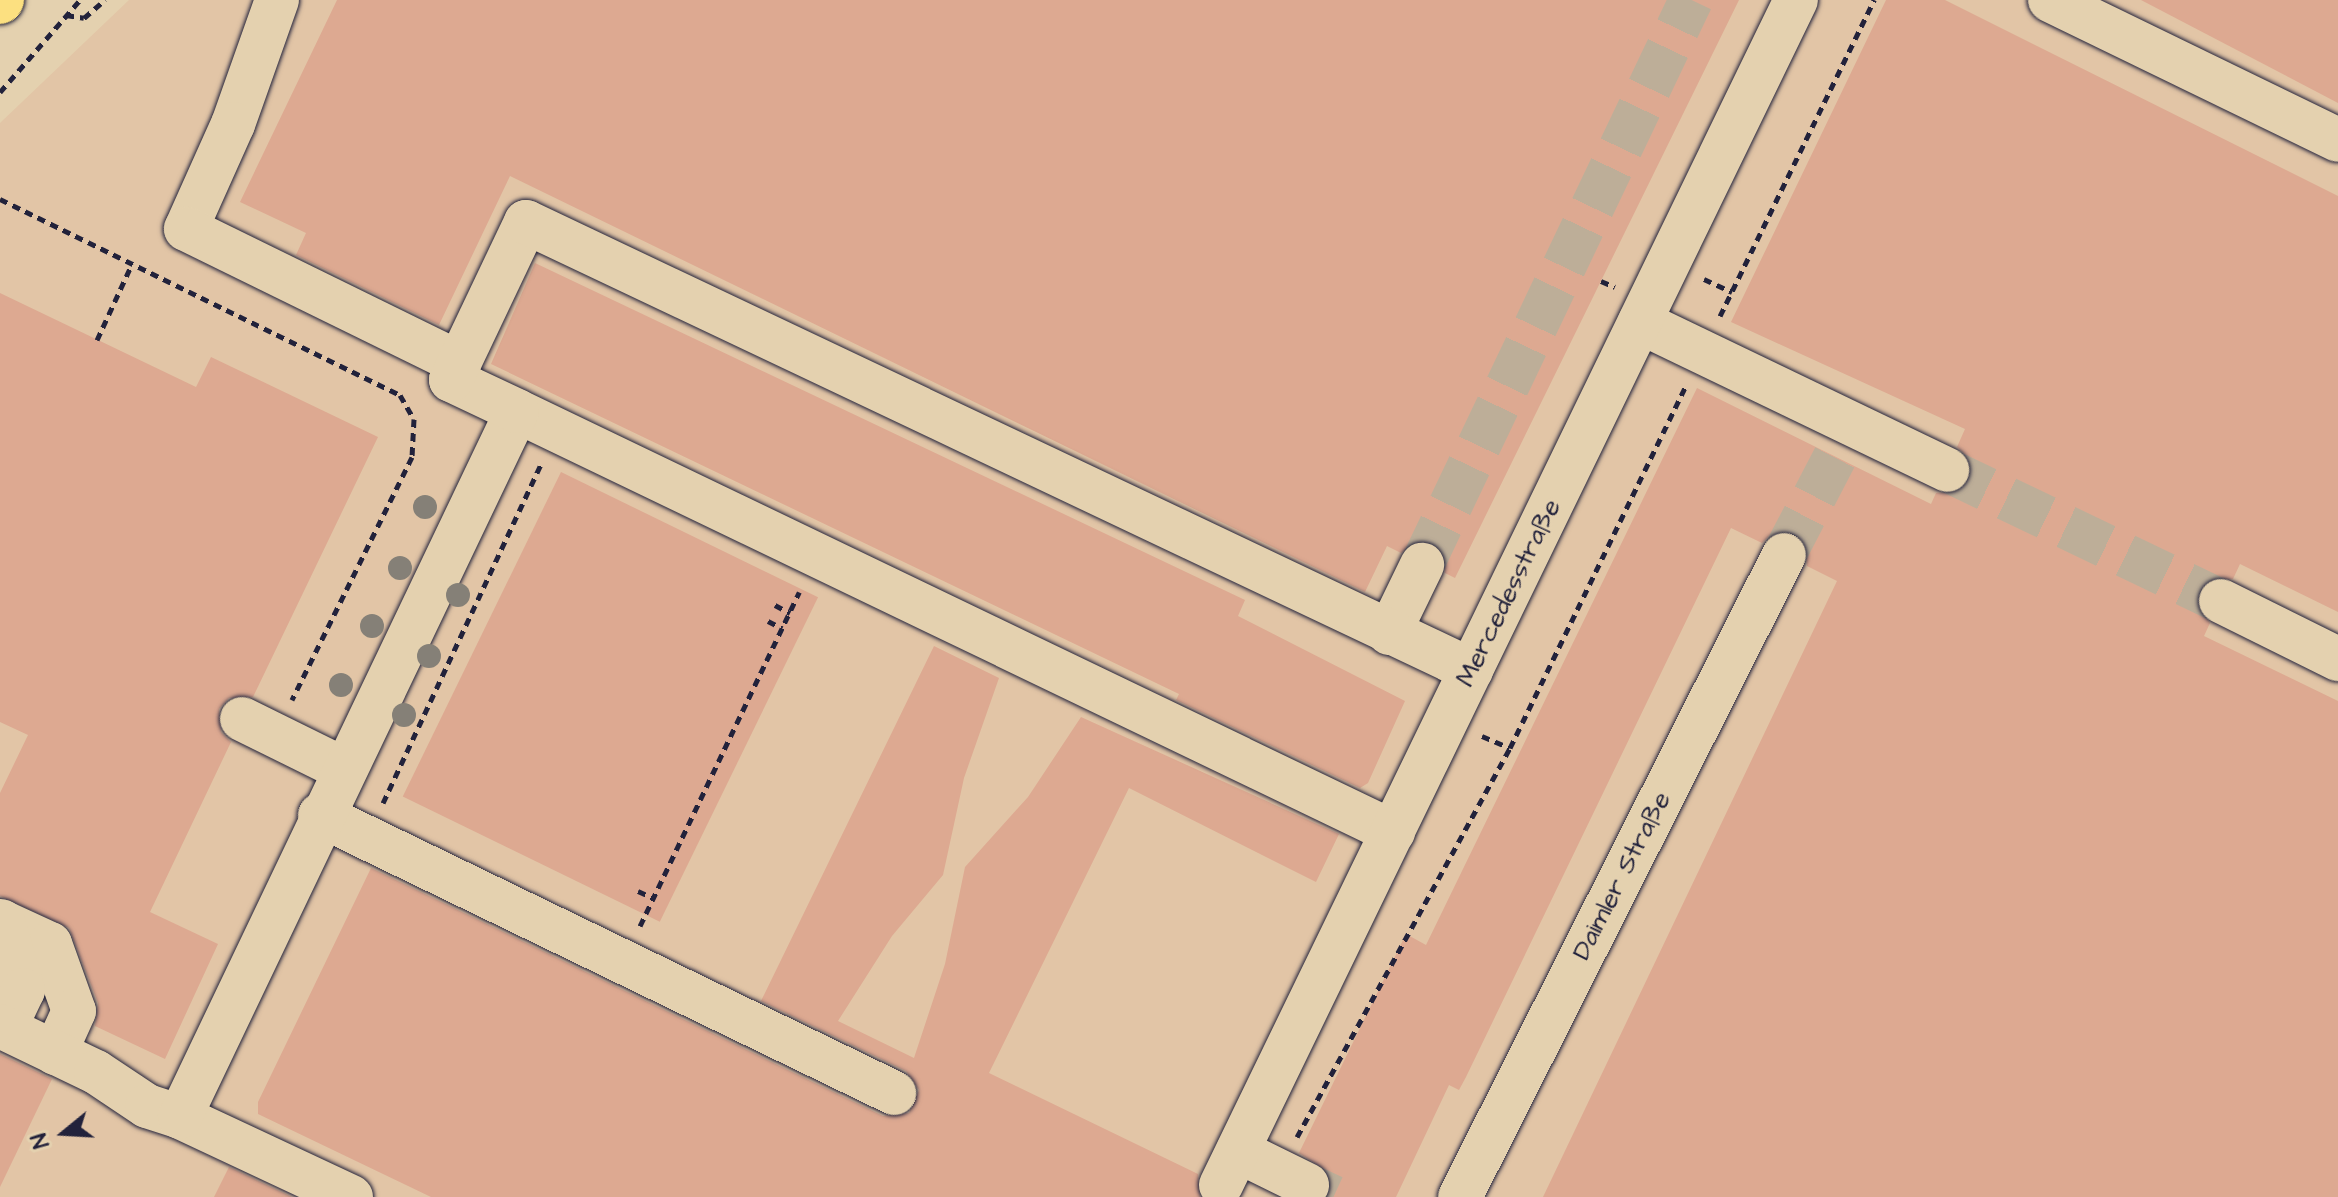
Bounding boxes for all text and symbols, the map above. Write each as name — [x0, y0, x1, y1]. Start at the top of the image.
street label: Mercedesstraße — [1450, 494, 1568, 692]
street label: Daimler Straße — [1566, 787, 1678, 965]
north arrow — [24, 1093, 104, 1173]
text: N — [24, 1129, 58, 1152]

